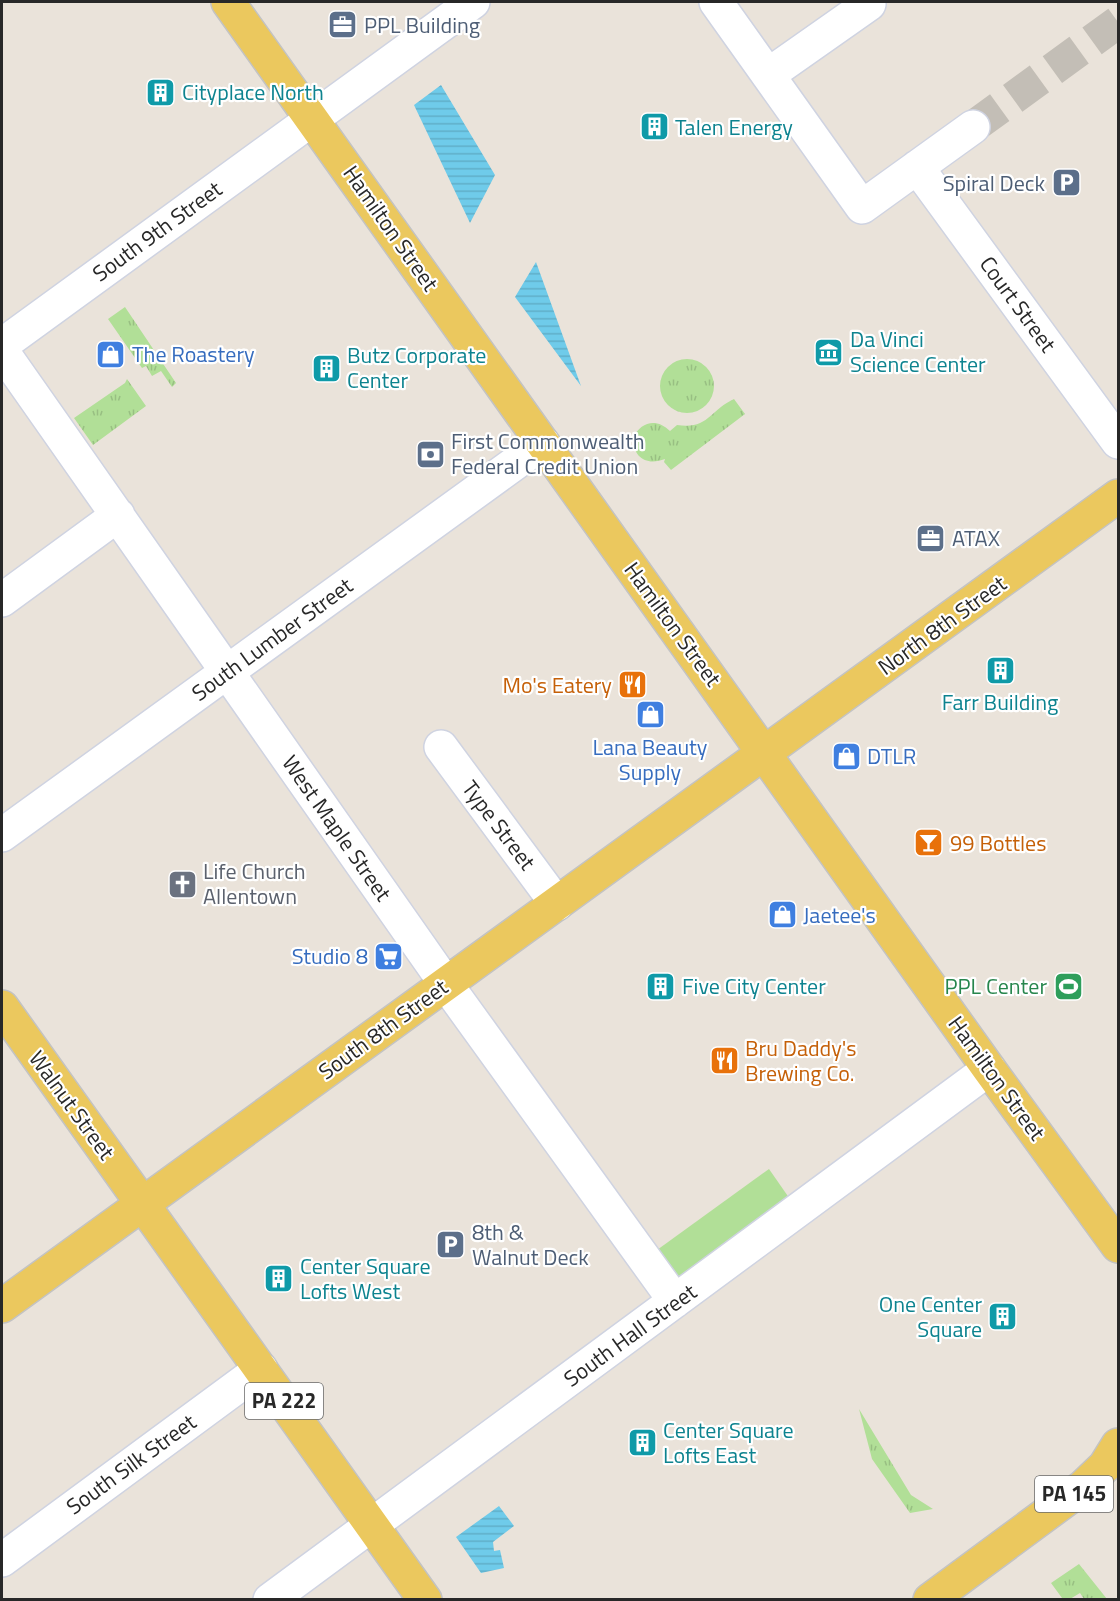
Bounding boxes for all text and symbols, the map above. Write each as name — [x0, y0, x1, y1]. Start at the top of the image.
place label: PPL Building — [364, 8, 480, 42]
office icon: PPL Building — [327, 9, 359, 41]
place label: Cityplace North — [182, 75, 324, 109]
building icon: Cityplace North — [145, 76, 177, 108]
place label: Talen Energy — [675, 110, 793, 144]
building icon: Talen Energy — [638, 111, 670, 143]
street label: Hamilton Street — [335, 158, 447, 298]
place label: Spiral Deck — [943, 166, 1045, 200]
parking icon: Spiral Deck — [1050, 167, 1082, 199]
street label: South 9th Street — [85, 172, 229, 290]
street label: Court Street — [971, 249, 1065, 359]
place label: Da Vinci Science Center — [850, 322, 986, 381]
museum icon: Da Vinci Science Center — [813, 336, 845, 368]
place label: The Roastery — [132, 337, 255, 371]
shop icon: The Roastery — [95, 338, 127, 370]
place label: Butz Corporate Center — [347, 338, 486, 397]
building icon: Butz Corporate Center — [310, 352, 342, 384]
place label: First Commonwealth Federal Credit Union — [451, 424, 645, 483]
bank icon: First Commonwealth Federal Credit Union — [414, 438, 446, 470]
place label: ATAX — [952, 521, 1000, 555]
office icon: ATAX — [915, 522, 947, 554]
street label: Hamilton Street — [616, 555, 730, 694]
street label: North 8th Street — [871, 566, 1014, 683]
street label: South Lumber Street — [184, 569, 360, 709]
building icon: Farr Building — [984, 654, 1016, 686]
place label: Mo's Eatery — [503, 668, 612, 702]
restaurant icon: Mo's Eatery — [617, 669, 649, 701]
place label: Farr Building — [942, 685, 1058, 719]
shop icon: Lana Beauty Supply — [634, 699, 666, 731]
place label: Lana Beauty Supply — [593, 730, 708, 789]
place label: DTLR — [867, 739, 916, 773]
shop icon: DTLR — [830, 740, 862, 772]
street label: West Maple Street — [274, 748, 400, 908]
street label: Type Street — [454, 773, 544, 877]
place label: 99 Bottles — [950, 826, 1046, 860]
bar icon: 99 Bottles — [913, 827, 945, 859]
place label: Life Church Allentown — [203, 854, 306, 913]
church icon: Life Church Allentown — [166, 868, 198, 900]
place label: Jaetee's — [803, 898, 876, 932]
shop icon: Jaetee's — [766, 899, 798, 931]
place label: Studio 8 — [292, 939, 368, 973]
supermarket icon: Studio 8 — [373, 940, 405, 972]
place label: Five City Center — [682, 969, 826, 1003]
place label: PPL Center — [944, 969, 1047, 1003]
street label: South 8th Street — [311, 970, 455, 1088]
building icon: Five City Center — [645, 970, 677, 1002]
sports icon: PPL Center — [1052, 970, 1084, 1002]
street label: Hamilton Street — [940, 1009, 1054, 1148]
place label: Bru Daddy's Brewing Co. — [745, 1031, 857, 1090]
street label: Walnut Street — [21, 1043, 124, 1167]
restaurant icon: Bru Daddy's Brewing Co. — [708, 1045, 740, 1077]
place label: 8th & Walnut Deck — [472, 1215, 589, 1274]
parking icon: 8th & Walnut Deck — [435, 1229, 467, 1261]
place label: Center Square Lofts West — [300, 1249, 431, 1308]
building icon: Center Square Lofts West — [263, 1263, 295, 1295]
street label: South Hall Street — [556, 1275, 704, 1395]
place label: One Center Square — [879, 1287, 982, 1346]
building icon: One Center Square — [987, 1301, 1019, 1333]
road number: PA 222 — [245, 1383, 323, 1419]
street label: South Silk Street — [59, 1405, 203, 1523]
place label: Center Square Lofts East — [663, 1413, 794, 1472]
building icon: Center Square Lofts East — [626, 1427, 658, 1459]
road number: PA 145 — [1035, 1476, 1113, 1512]

